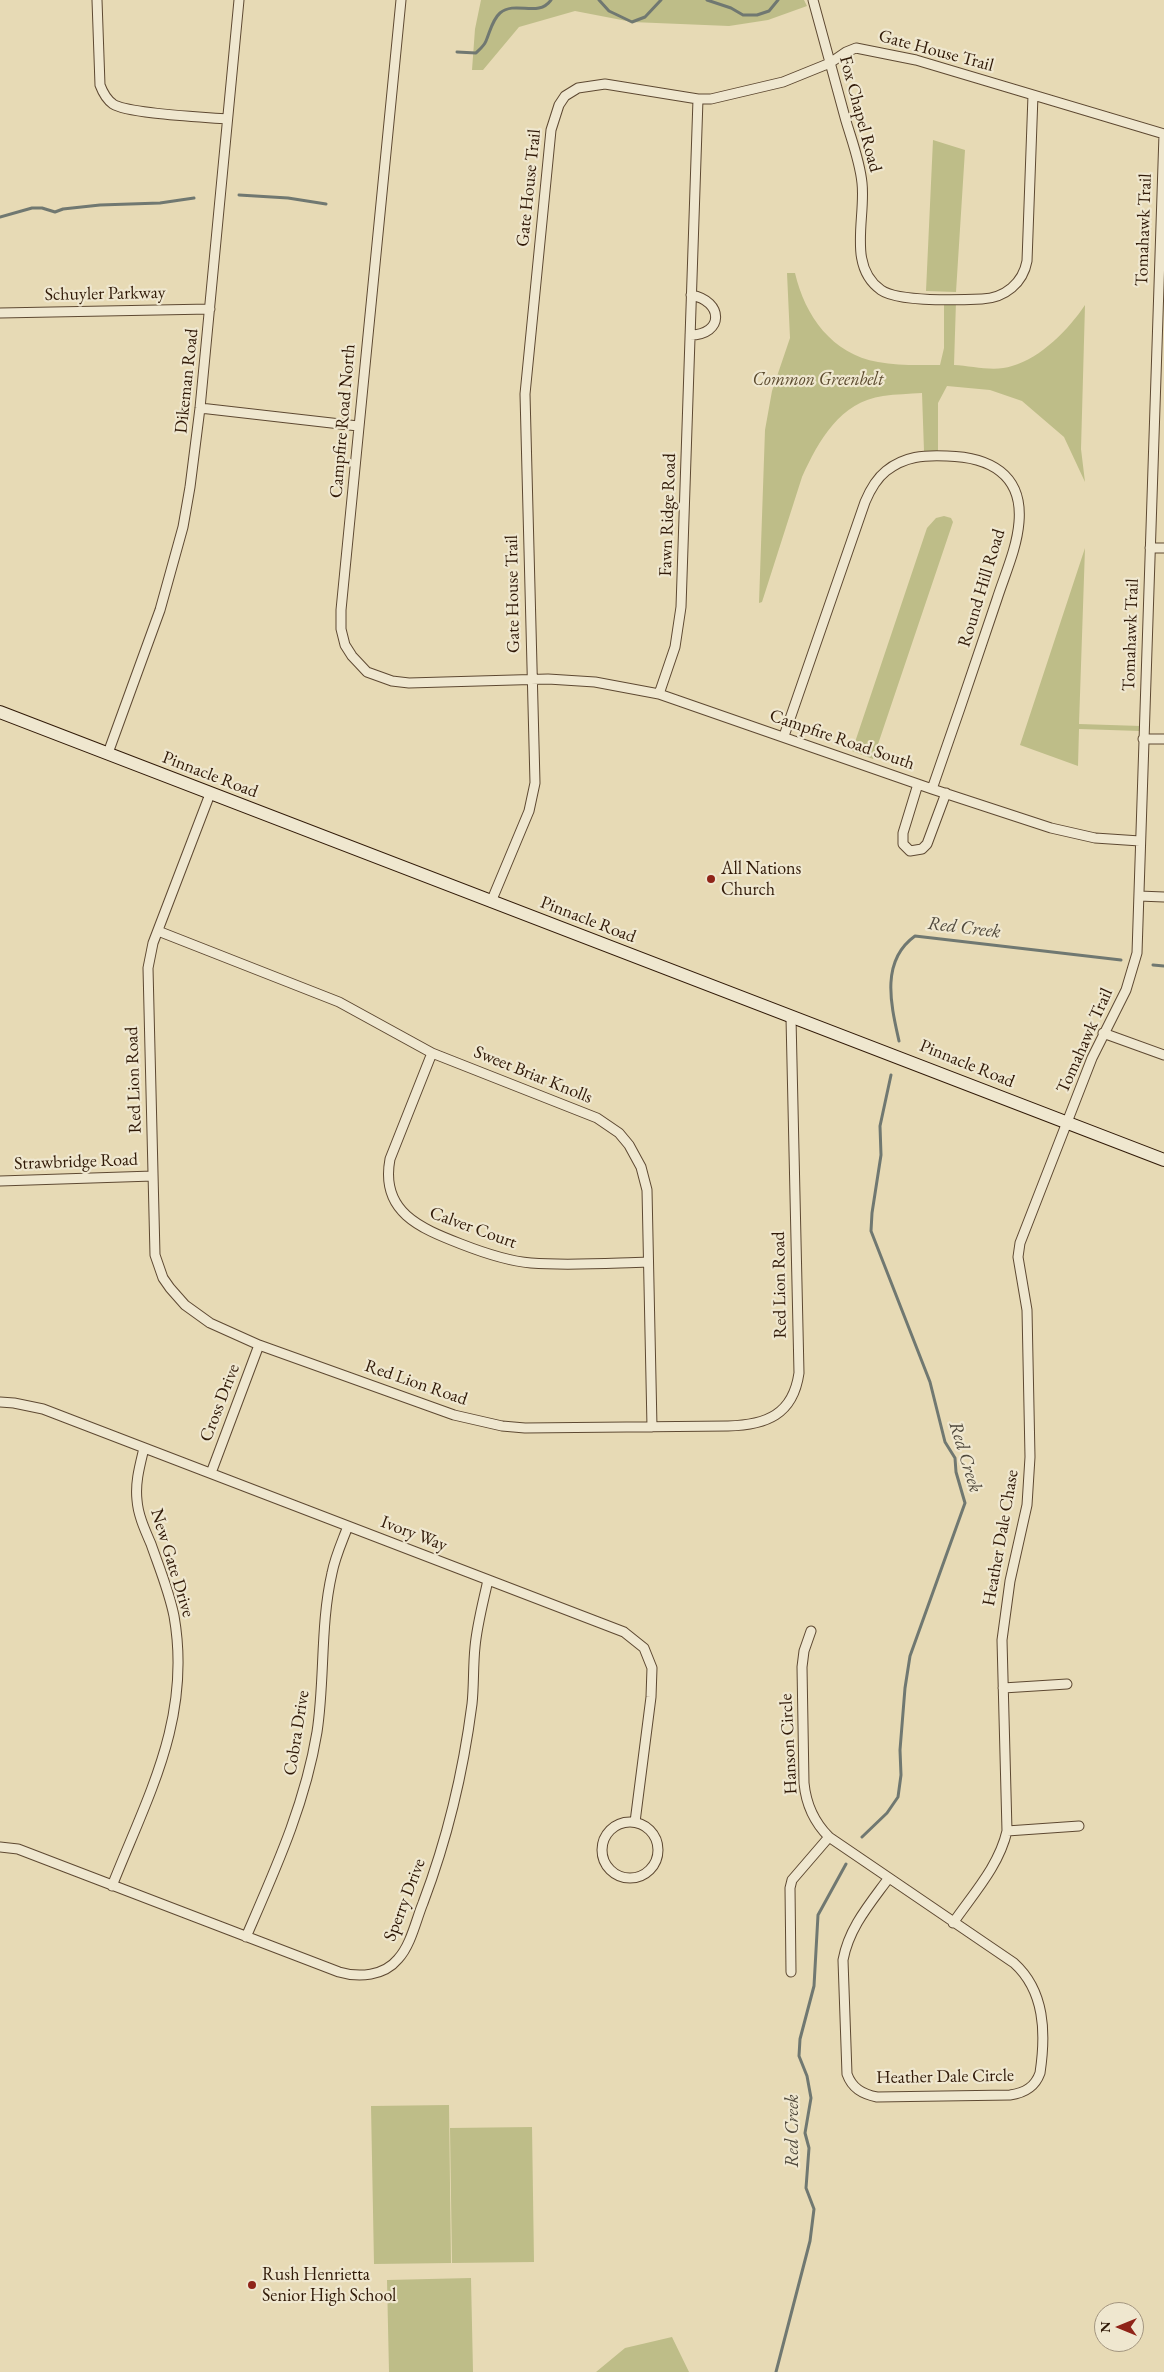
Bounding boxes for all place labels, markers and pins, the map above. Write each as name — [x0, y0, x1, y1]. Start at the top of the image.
place label: All Nations Church — [721, 858, 801, 901]
marker: All Nations Church — [705, 873, 717, 885]
place label: Rush Henrietta Senior High School — [262, 2264, 396, 2306]
marker: Rush Henrietta Senior High School — [246, 2279, 258, 2291]

